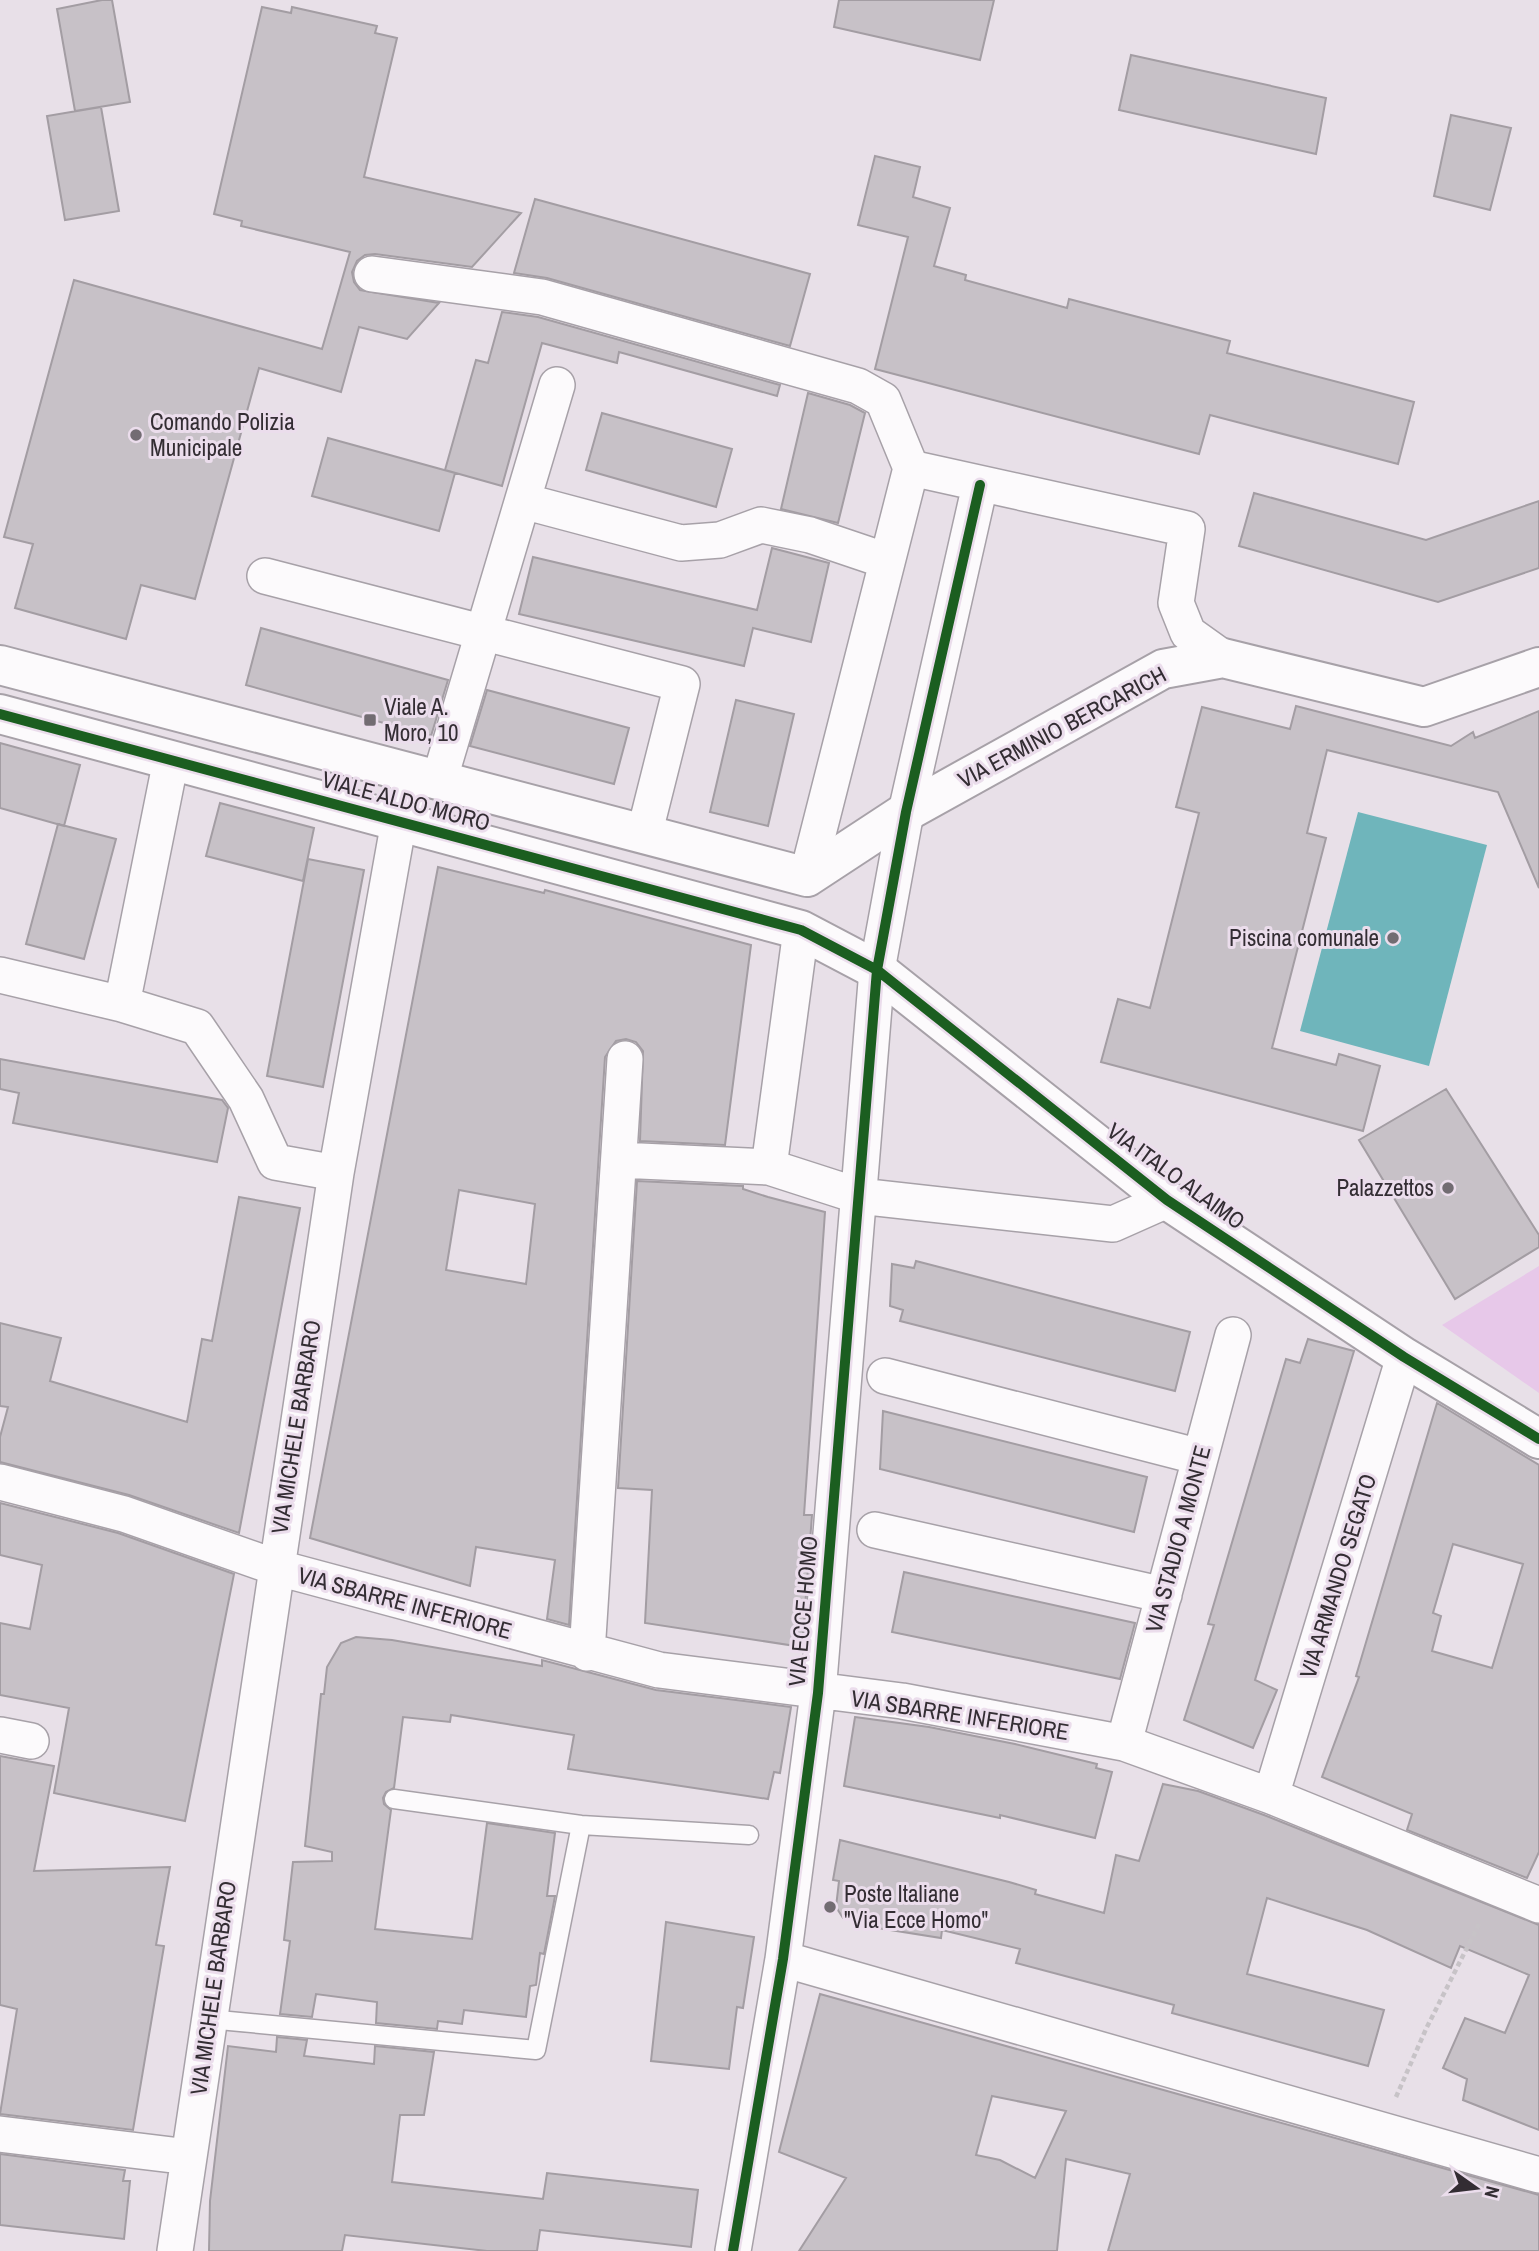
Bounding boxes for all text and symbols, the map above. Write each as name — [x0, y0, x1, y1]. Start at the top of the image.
place label: Comando Polizia Municipale — [150, 406, 295, 463]
marker: Comando Polizia Municipale — [128, 427, 144, 443]
street label: VIA ERMINIO BERCARICH — [952, 659, 1171, 795]
place label: Viale A. Moro, 10 — [384, 691, 458, 748]
marker: Viale A. Moro, 10 — [362, 712, 378, 728]
street label: VIALE ALDO MORO — [319, 763, 494, 838]
place label: Piscina comunale — [1229, 922, 1379, 953]
marker: Piscina comunale — [1385, 930, 1401, 946]
street label: VIA ITALO ALAIMO — [1101, 1115, 1251, 1236]
place label: Palazzettos — [1337, 1172, 1434, 1203]
marker: Palazzettos — [1440, 1180, 1456, 1196]
street label: VIA MICHELE BARBARO — [263, 1318, 328, 1536]
street label: VIA STADIO A MONTE — [1138, 1442, 1217, 1636]
street label: VIA ARMANDO SEGATO — [1292, 1470, 1383, 1682]
street label: VIA ECCE HOMO — [780, 1534, 825, 1687]
street label: VIA SBARRE INFERIORE — [295, 1559, 515, 1646]
street label: VIA SBARRE INFERIORE — [849, 1682, 1071, 1747]
place label: Poste Italiane "Via Ecce Homo" — [844, 1878, 988, 1935]
street label: VIA MICHELE BARBARO — [182, 1879, 243, 2097]
marker: Poste Italiane "Via Ecce Homo" — [822, 1899, 838, 1915]
north arrow — [1441, 2153, 1511, 2223]
text: N — [1479, 2184, 1506, 2201]

